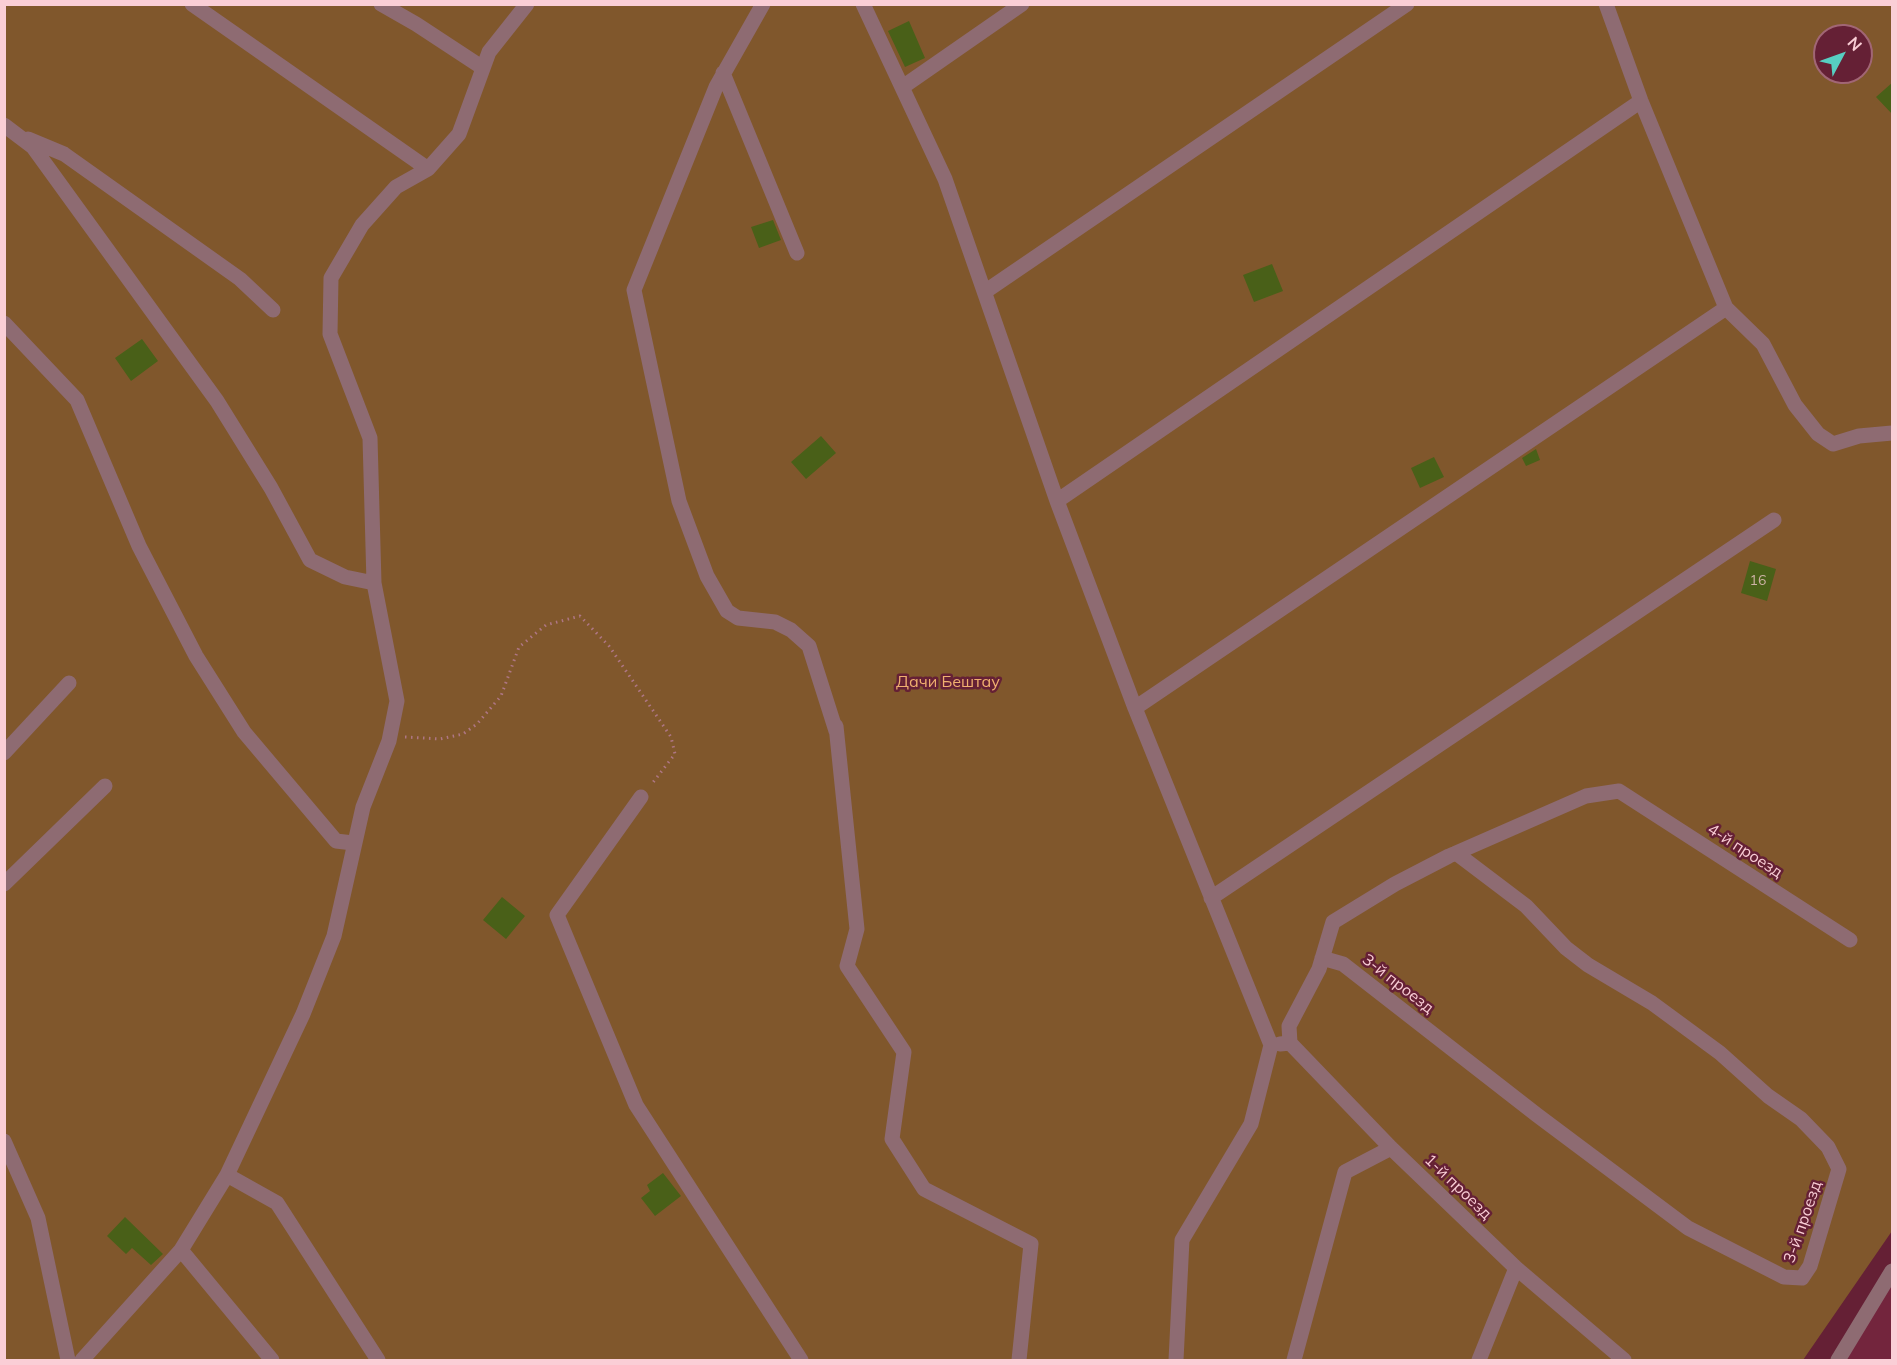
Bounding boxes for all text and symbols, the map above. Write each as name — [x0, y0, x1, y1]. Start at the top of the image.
north arrow — [1813, 24, 1873, 84]
text: N — [1844, 32, 1867, 55]
house number: 16 — [1750, 573, 1766, 589]
park label: Дачи Бештау — [896, 672, 1000, 692]
street label: 4-й проезд — [1704, 820, 1786, 882]
street label: 3-й проезд — [1358, 950, 1438, 1018]
street label: 1-й проезд — [1421, 1150, 1495, 1224]
street label: 3-й проезд — [1780, 1178, 1826, 1266]

